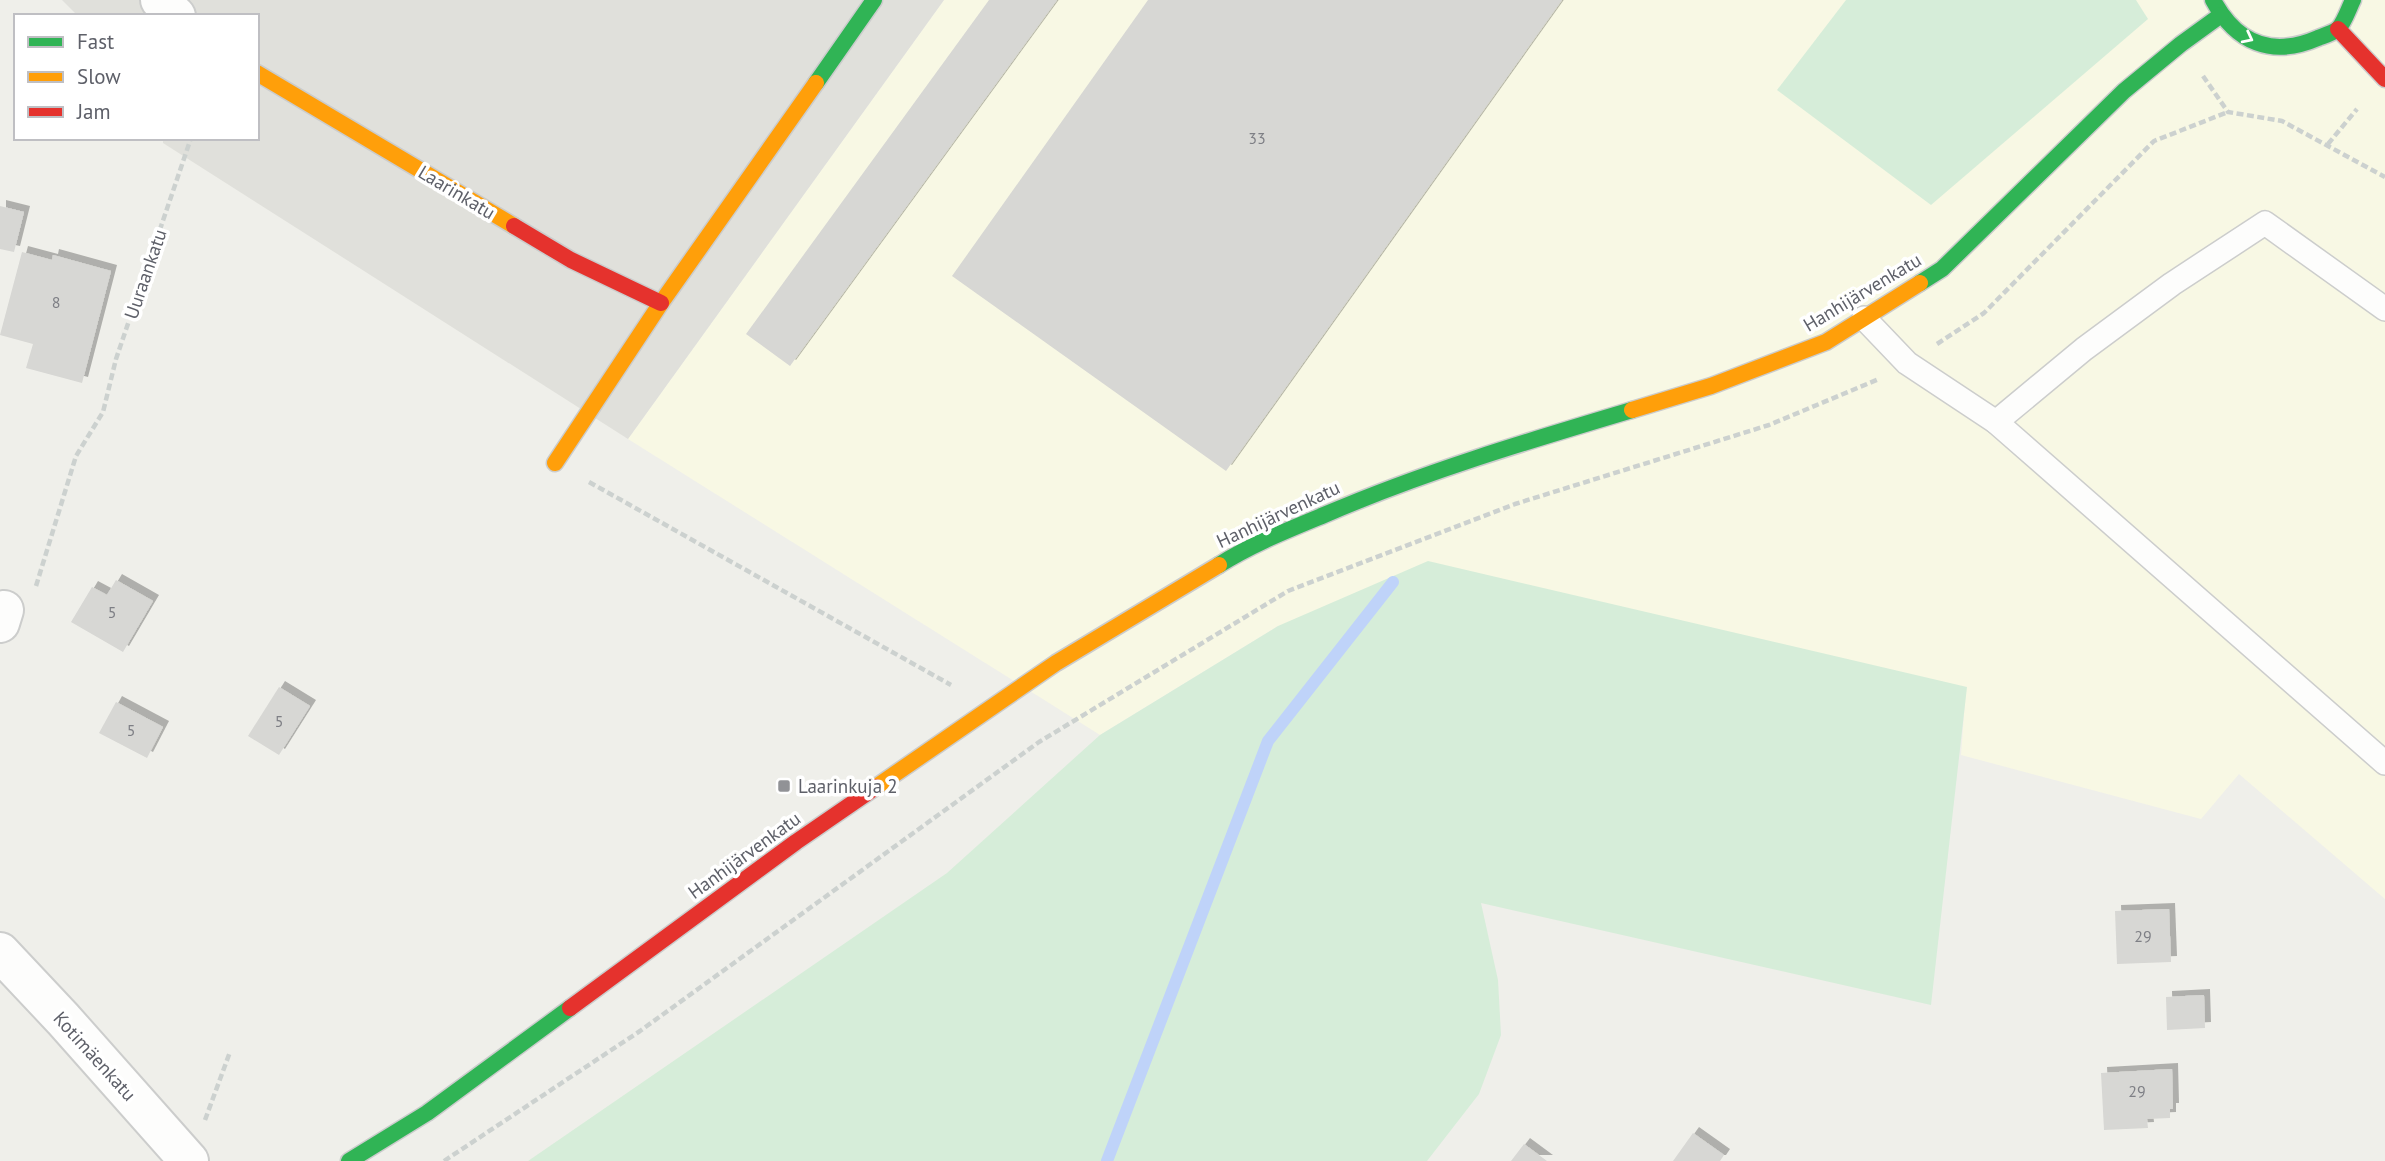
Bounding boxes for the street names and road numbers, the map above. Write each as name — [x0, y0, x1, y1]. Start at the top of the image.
street label: Laarinkatu — [414, 160, 500, 224]
street label: Uuraankatu — [118, 226, 172, 322]
street label: Hanhijärvenkatu — [1799, 247, 1925, 337]
street label: Hanhijärvenkatu — [1213, 475, 1343, 553]
street label: Hanhijärvenkatu — [683, 806, 805, 904]
street label: Kotimäenkatu — [48, 1006, 142, 1106]

